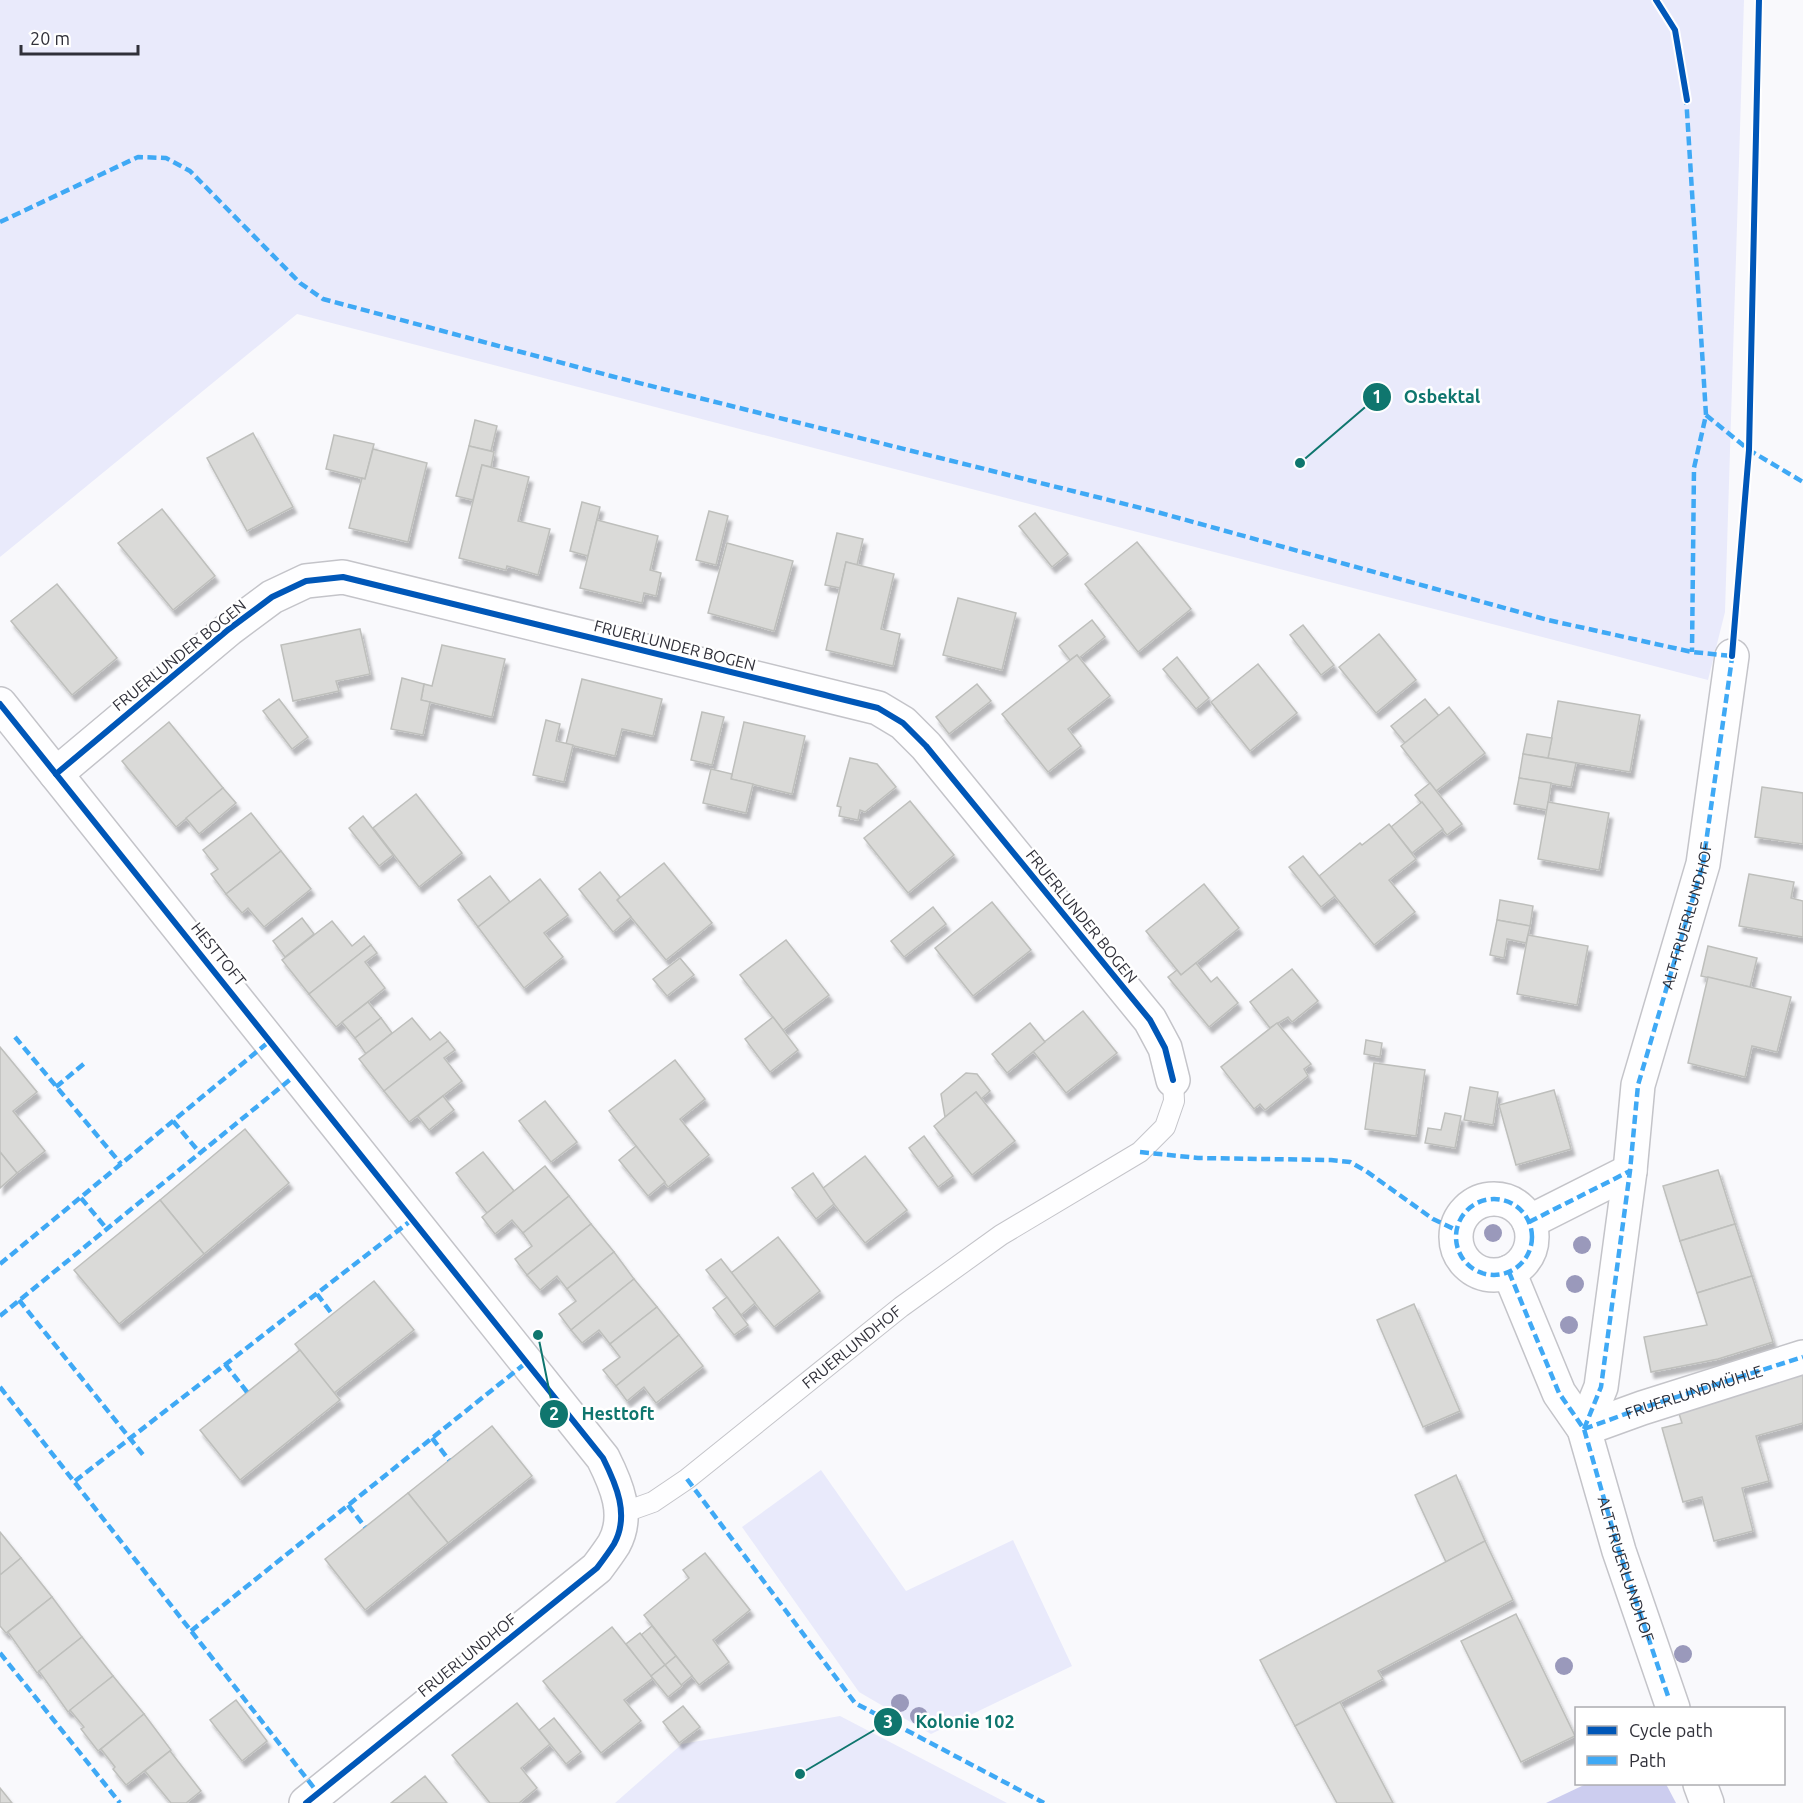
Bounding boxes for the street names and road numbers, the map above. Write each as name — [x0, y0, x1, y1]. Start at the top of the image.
street label: FRUERLUNDER BOGEN — [109, 596, 249, 714]
street label: FRUERLUNDER BOGEN — [592, 616, 758, 674]
street label: ALT-FRUERLUNDHOF — [1658, 841, 1715, 991]
street label: FRUERLUNDER BOGEN — [1023, 846, 1141, 986]
street label: HESTTOFT — [188, 919, 250, 989]
street label: FRUERLUNDHOF — [798, 1302, 905, 1392]
street label: FRUERLUNDMÜHLE — [1623, 1361, 1765, 1422]
street label: ALT-FRUERLUNDHOF — [1595, 1494, 1658, 1644]
street label: FRUERLUNDHOF — [414, 1610, 520, 1700]

